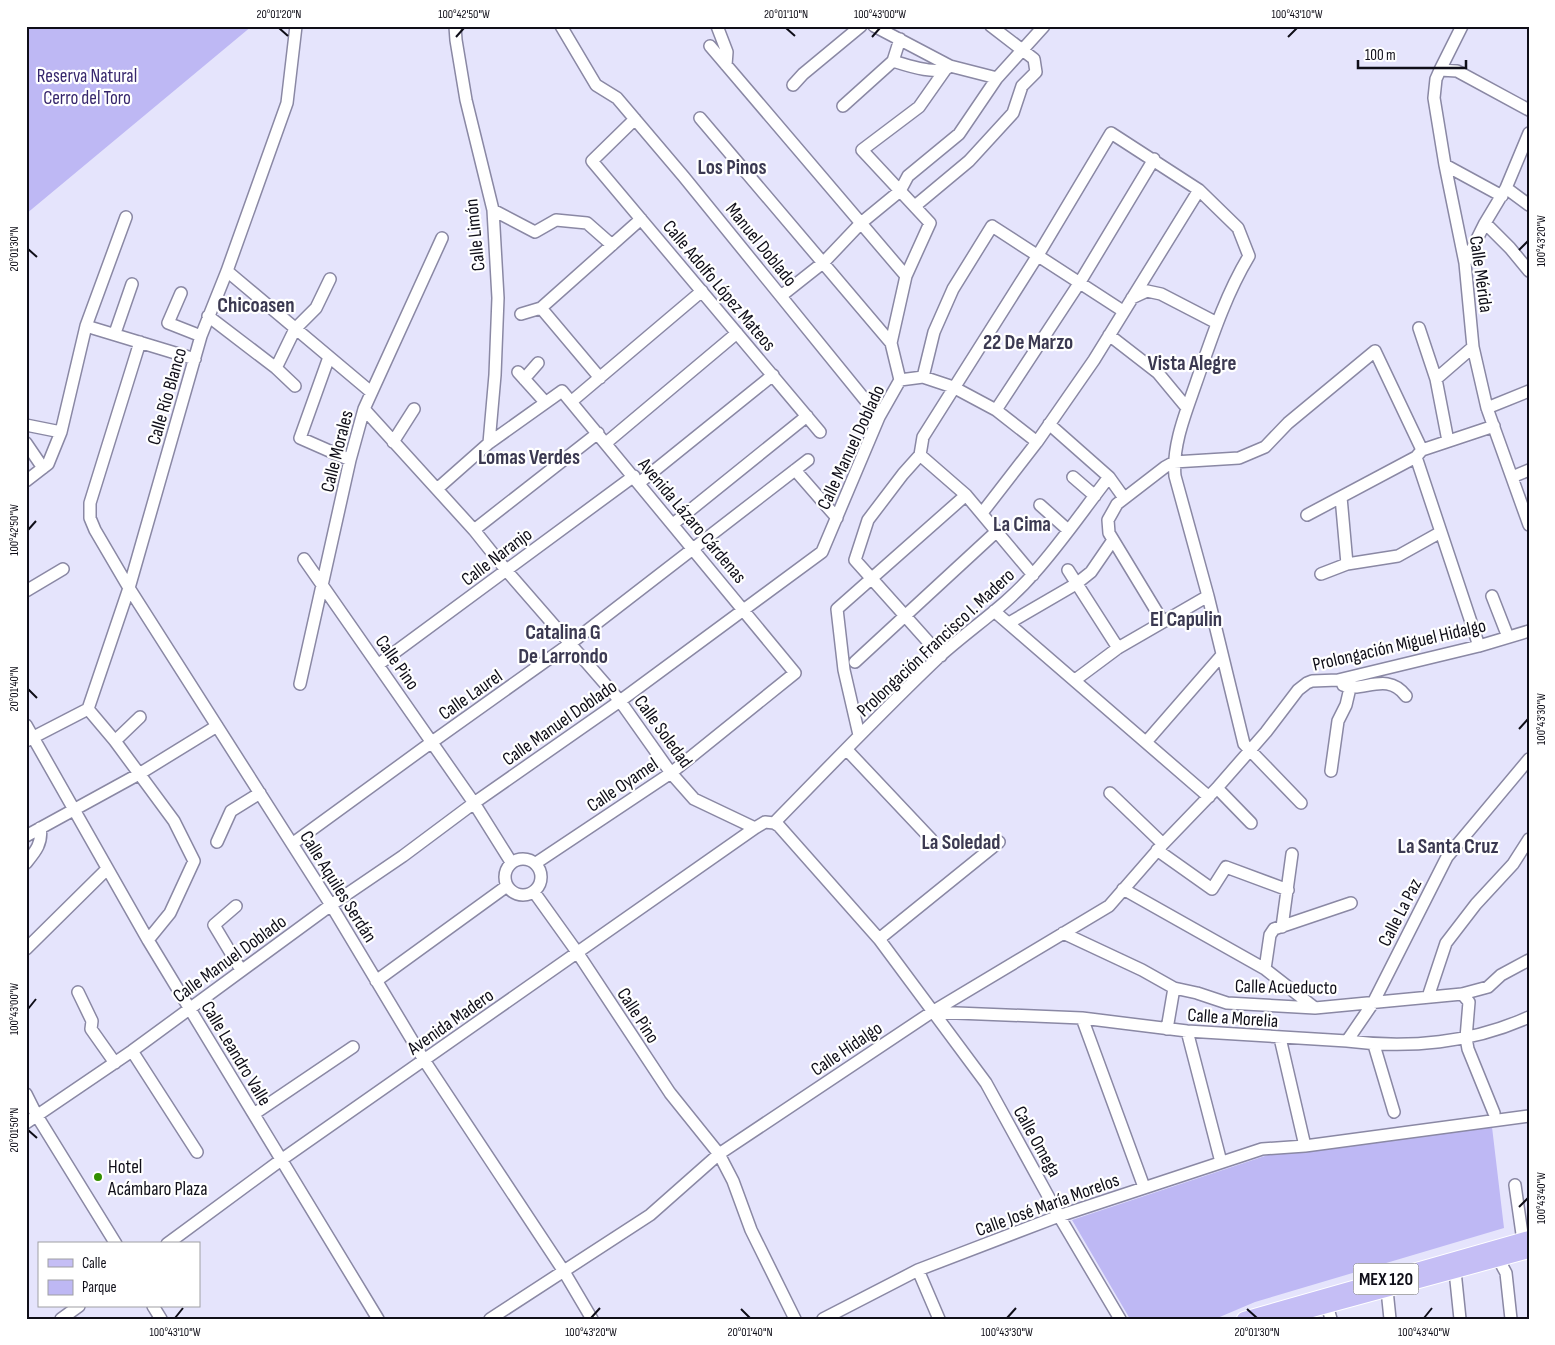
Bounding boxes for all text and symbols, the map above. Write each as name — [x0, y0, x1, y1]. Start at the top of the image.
text: 20°01'20"N — [257, 7, 301, 22]
text: 100°42'50"W — [438, 7, 490, 22]
text: 20°01'10"N — [764, 7, 808, 22]
text: 100°43'00"W — [854, 7, 906, 22]
text: 100°43'10"W — [1272, 7, 1323, 22]
scale bar — [1358, 38, 1465, 70]
text: 100 m — [1365, 46, 1396, 65]
park label: Reserva Natural Cerro del Toro — [37, 65, 137, 110]
district label: Los Pinos — [698, 155, 766, 180]
street label: Calle Limón — [460, 197, 491, 272]
street label: Manuel Doblado — [720, 199, 801, 291]
text: 100°43'20"W — [1534, 215, 1549, 267]
street label: Calle Adolfo López Mateos — [657, 216, 780, 356]
text: 20°01'30"N — [7, 226, 22, 272]
street label: Calle Mérida — [1464, 234, 1497, 314]
district label: Chicoasen — [217, 293, 295, 318]
district label: 22 De Marzo — [983, 330, 1073, 355]
street label: Calle Río Blanco — [143, 345, 192, 448]
district label: Vista Alegre — [1148, 351, 1236, 376]
street label: Calle Manuel Doblado — [812, 382, 890, 513]
street label: Calle Morales — [316, 408, 359, 495]
district label: Lomas Verdes — [478, 445, 580, 470]
street label: Avenida Lázaro Cárdenas — [632, 453, 751, 588]
text: 100°42'50"W — [7, 504, 22, 556]
district label: La Cima — [993, 512, 1051, 537]
street label: Calle Naranjo — [457, 523, 537, 591]
street label: Prolongación Francisco I. Madero — [852, 564, 1020, 722]
district label: El Capulin — [1150, 607, 1222, 632]
street label: Prolongación Miguel Hidalgo — [1310, 614, 1488, 677]
district label: Catalina G De Larrondo — [518, 620, 608, 669]
street label: Calle Pino — [370, 631, 424, 695]
street label: Calle Laurel — [435, 665, 507, 725]
text: 20°01'40"N — [7, 666, 22, 712]
street label: Calle Manuel Doblado — [498, 675, 622, 771]
street label: Calle Soledad — [629, 691, 697, 773]
text: 100°43'30"W — [1534, 693, 1549, 745]
street label: Calle Oyamel — [583, 753, 663, 817]
street label: Calle Aquiles Serdán — [294, 827, 381, 947]
district label: La Soledad — [921, 830, 1001, 855]
district label: La Santa Cruz — [1398, 834, 1499, 859]
street label: Calle La Paz — [1373, 875, 1427, 951]
street label: Calle Manuel Doblado — [169, 910, 291, 1008]
street label: Calle Acueducto — [1235, 975, 1337, 1000]
text: 100°43'00"W — [7, 983, 22, 1035]
street label: Avenida Madero — [403, 984, 498, 1061]
street label: Calle Pino — [611, 984, 664, 1048]
street label: Calle Leandro Valle — [196, 997, 276, 1110]
street label: Calle a Morelia — [1187, 1004, 1279, 1033]
street label: Calle Hidalgo — [807, 1017, 887, 1082]
street label: Calle Omega — [1008, 1102, 1066, 1181]
text: 20°01'50"N — [7, 1108, 22, 1152]
place label: Hotel Acámbaro Plaza — [107, 1156, 208, 1201]
street label: Calle José María Morelos — [972, 1169, 1123, 1242]
marker: Hotel Acámbaro Plaza — [92, 1171, 104, 1183]
text: 100°43'40"W — [1534, 1172, 1549, 1224]
legend — [38, 1242, 200, 1308]
text: Calle — [82, 1254, 106, 1273]
road number: MEX 120 — [1354, 1264, 1418, 1295]
text: Parque — [82, 1278, 117, 1297]
text: 100°43'10"W — [150, 1325, 201, 1340]
text: 100°43'20"W — [565, 1325, 617, 1340]
text: 20°01'40"N — [727, 1325, 773, 1340]
text: 100°43'30"W — [981, 1325, 1033, 1340]
text: 20°01'30"N — [1234, 1325, 1280, 1340]
text: 100°43'40"W — [1398, 1325, 1450, 1340]

